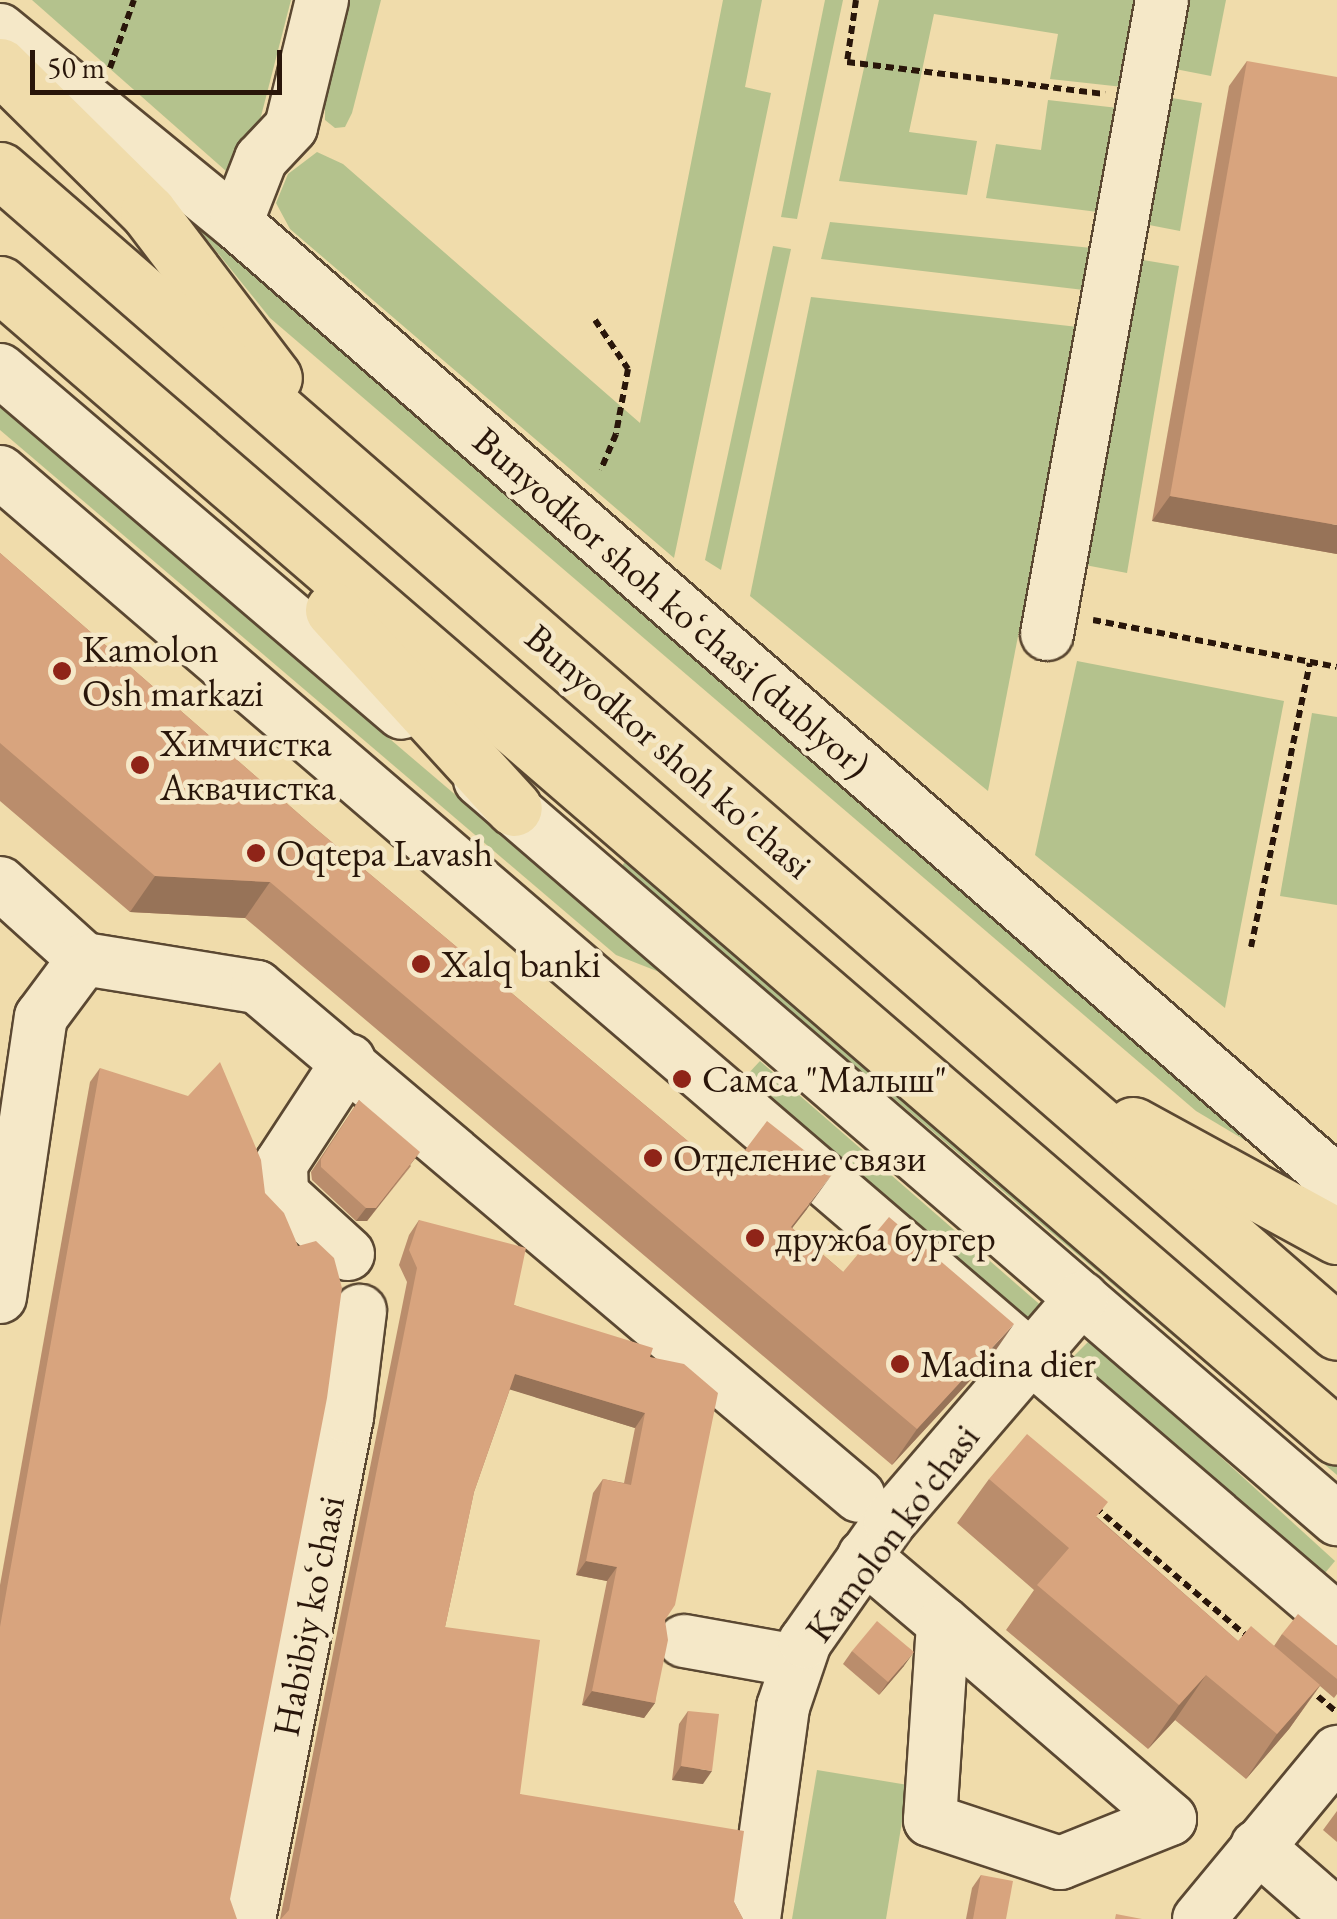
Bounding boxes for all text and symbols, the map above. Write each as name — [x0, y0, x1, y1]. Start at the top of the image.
scale bar — [35, 30, 288, 92]
text: 50 m — [47, 48, 105, 87]
street label: Bunyodkor shoh koʻchasi (dublyor) — [464, 417, 880, 787]
street label: Bunyodkor shoh ko'chasi — [516, 614, 822, 888]
place label: Kamolon Osh markazi — [82, 626, 264, 716]
marker: Kamolon Osh markazi — [51, 660, 73, 682]
place label: Химчистка Аквачистка — [160, 720, 336, 809]
marker: Химчистка Аквачистка — [129, 754, 151, 776]
place label: Oqtepa Lavash — [276, 830, 493, 876]
marker: Oqtepa Lavash — [245, 842, 267, 864]
place label: Xalq banki — [441, 941, 601, 987]
marker: Xalq banki — [410, 953, 432, 975]
place label: Самса "Малыш" — [702, 1056, 947, 1102]
marker: Самса "Малыш" — [671, 1068, 693, 1090]
place label: Отделение связи — [673, 1135, 926, 1181]
marker: Отделение связи — [642, 1147, 664, 1169]
place label: дружба бургер — [775, 1215, 996, 1261]
marker: дружба бургер — [744, 1227, 766, 1249]
place label: Madina dier — [920, 1341, 1096, 1387]
marker: Madina dier — [889, 1353, 911, 1375]
street label: Kamolon ko'chasi — [795, 1415, 989, 1651]
street label: Habibiy koʻchasi — [262, 1492, 354, 1740]

